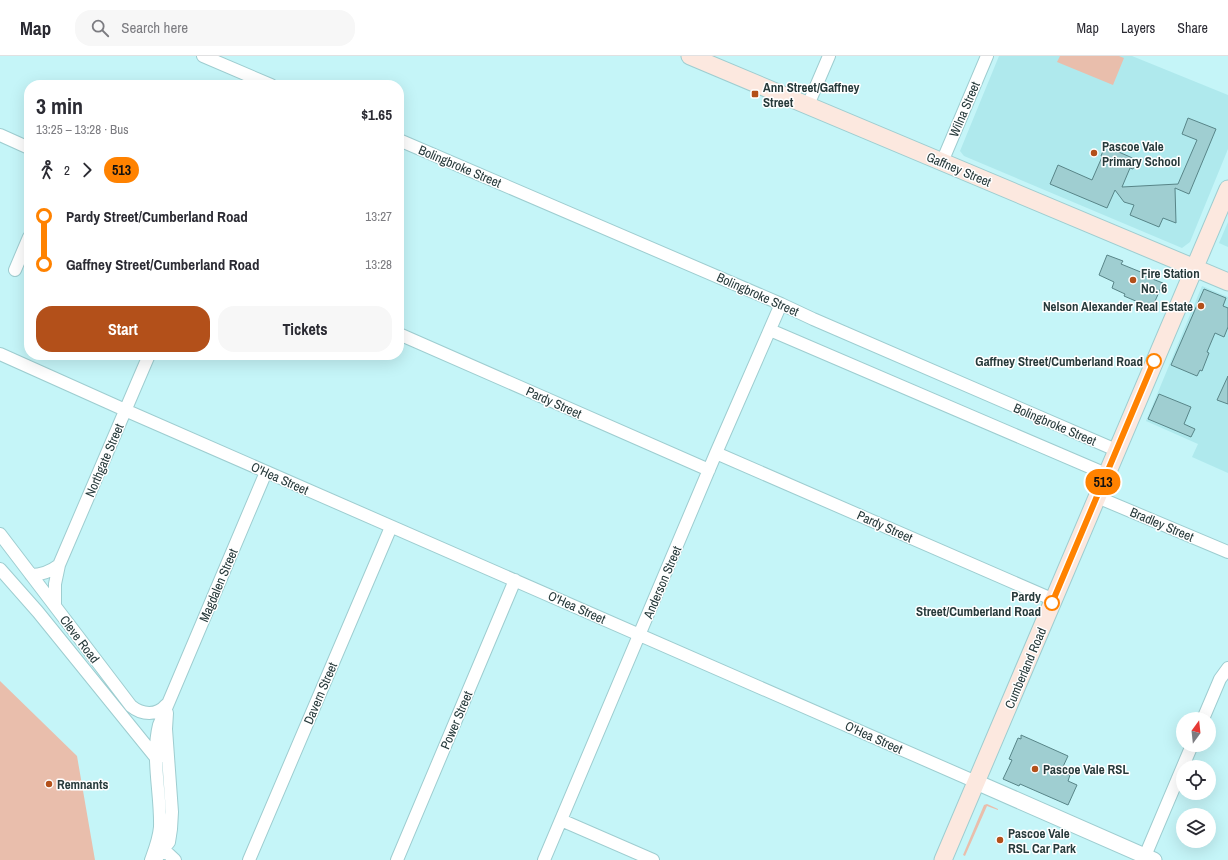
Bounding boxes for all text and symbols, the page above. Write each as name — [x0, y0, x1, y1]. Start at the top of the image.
search box — [75, 10, 355, 46]
text: Map — [20, 15, 51, 41]
icon: search — [89, 17, 111, 39]
text: Search here — [121, 17, 188, 38]
text: Map — [1077, 19, 1099, 37]
text: Layers — [1121, 19, 1155, 37]
text: Share — [1177, 19, 1208, 37]
place label: Ann Street/Gaffney Street — [763, 79, 860, 111]
street label: Wilna Street — [945, 79, 984, 140]
marker: Ann Street/Gaffney Street — [750, 89, 760, 99]
text: 3 min — [36, 91, 83, 121]
text: $1.65 — [361, 104, 392, 125]
text: 13:25 – 13:28 · Bus — [36, 121, 128, 138]
place label: Pascoe Vale Primary School — [1102, 138, 1180, 170]
street label: Bolingbroke Street — [416, 141, 504, 192]
street label: Gaffney Street — [924, 148, 994, 191]
marker: Pascoe Vale Primary School — [1089, 148, 1099, 158]
icon: walk — [36, 159, 58, 181]
icon: forward — [76, 159, 98, 181]
text: 513 — [112, 161, 131, 179]
text: 2 — [64, 162, 70, 179]
text: Pardy Street/Cumberland Road — [66, 206, 248, 227]
text: 13:27 — [365, 208, 392, 225]
text: Gaffney Street/Cumberland Road — [66, 254, 259, 275]
text: 13:28 — [365, 256, 392, 273]
place label: Fire Station No. 6 — [1141, 265, 1200, 297]
street label: Bolingbroke Street — [714, 269, 802, 320]
marker: Fire Station No. 6 — [1128, 275, 1138, 285]
place label: Nelson Alexander Real Estate — [1043, 298, 1193, 315]
marker: Nelson Alexander Real Estate — [1196, 301, 1206, 311]
button: Start — [36, 306, 210, 352]
button: Tickets — [218, 306, 392, 352]
place label: Gaffney Street/Cumberland Road — [975, 353, 1143, 370]
marker: Gaffney Street/Cumberland Road — [1146, 353, 1162, 369]
street label: Pardy Street — [523, 383, 584, 422]
street label: Bolingbroke Street — [1011, 399, 1099, 450]
street label: Northgate Street — [81, 421, 128, 500]
street label: O'Hea Street — [248, 458, 311, 499]
line badge: 513 — [1080, 469, 1126, 495]
text: 513 — [1093, 473, 1113, 491]
street label: Bradley Street — [1127, 503, 1196, 545]
street label: Pardy Street — [854, 507, 915, 546]
street label: Anderson Street — [639, 543, 685, 622]
street label: Magdalen Street — [195, 546, 242, 625]
street label: O'Hea Street — [545, 587, 608, 628]
place label: Pardy Street/Cumberland Road — [916, 588, 1041, 620]
marker: Pardy Street/Cumberland Road — [1044, 595, 1060, 611]
street label: Cleve Road — [56, 612, 103, 667]
street label: Cumberland Road — [1001, 625, 1050, 711]
street label: Davern Street — [300, 660, 341, 727]
street label: Power Street — [437, 688, 476, 752]
north arrow — [1176, 712, 1216, 752]
map controls — [1176, 712, 1216, 848]
street label: O'Hea Street — [842, 717, 905, 758]
button: locate — [1176, 760, 1216, 800]
place label: Pascoe Vale RSL — [1043, 761, 1129, 778]
marker: Pascoe Vale RSL — [1030, 764, 1040, 774]
place label: Remnants — [57, 776, 109, 793]
marker: Remnants — [44, 779, 54, 789]
button: layers — [1176, 808, 1216, 848]
place label: Pascoe Vale RSL Car Park — [1008, 825, 1076, 857]
marker: Pascoe Vale RSL Car Park — [995, 835, 1005, 845]

